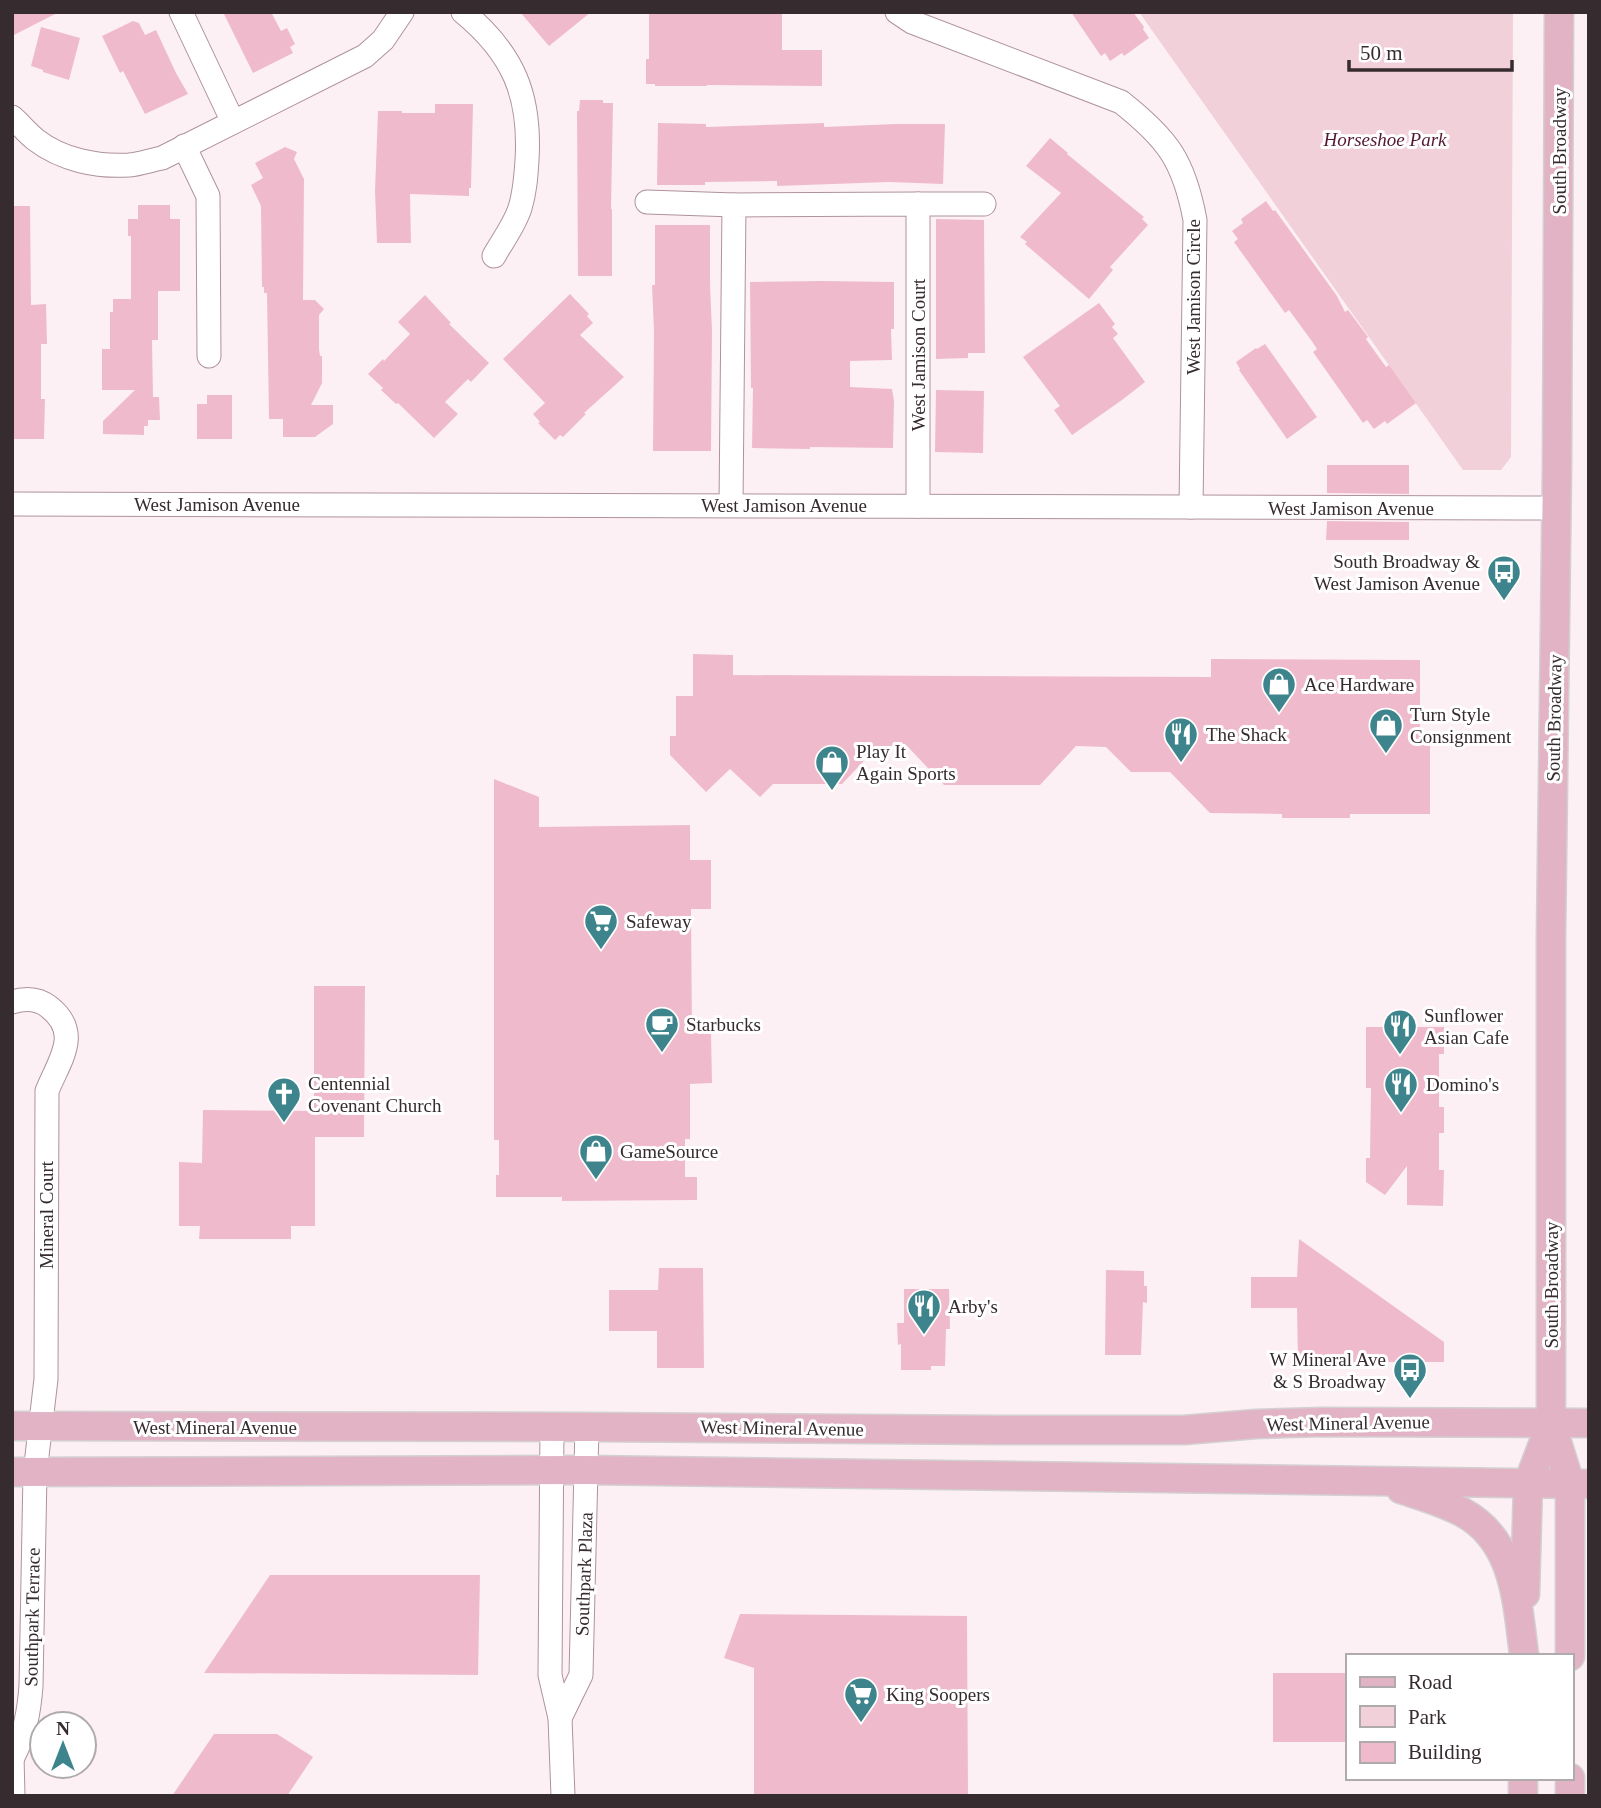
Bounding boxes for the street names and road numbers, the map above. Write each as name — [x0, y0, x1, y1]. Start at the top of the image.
street label: South Broadway — [1549, 87, 1570, 215]
street label: West Jamison Circle — [1183, 219, 1204, 375]
street label: West Jamison Court — [908, 278, 929, 431]
street label: West Jamison Avenue — [134, 494, 300, 515]
street label: West Jamison Avenue — [701, 495, 867, 516]
street label: West Jamison Avenue — [1268, 498, 1434, 519]
street label: South Broadway — [1542, 654, 1566, 782]
street label: Mineral Court — [36, 1160, 57, 1269]
street label: South Broadway — [1541, 1221, 1562, 1349]
street label: West Mineral Avenue — [1266, 1411, 1430, 1435]
street label: West Mineral Avenue — [700, 1416, 864, 1440]
street label: West Mineral Avenue — [133, 1417, 297, 1438]
street label: Southpark Plaza — [571, 1511, 597, 1636]
street label: Southpark Terrace — [20, 1547, 44, 1687]

